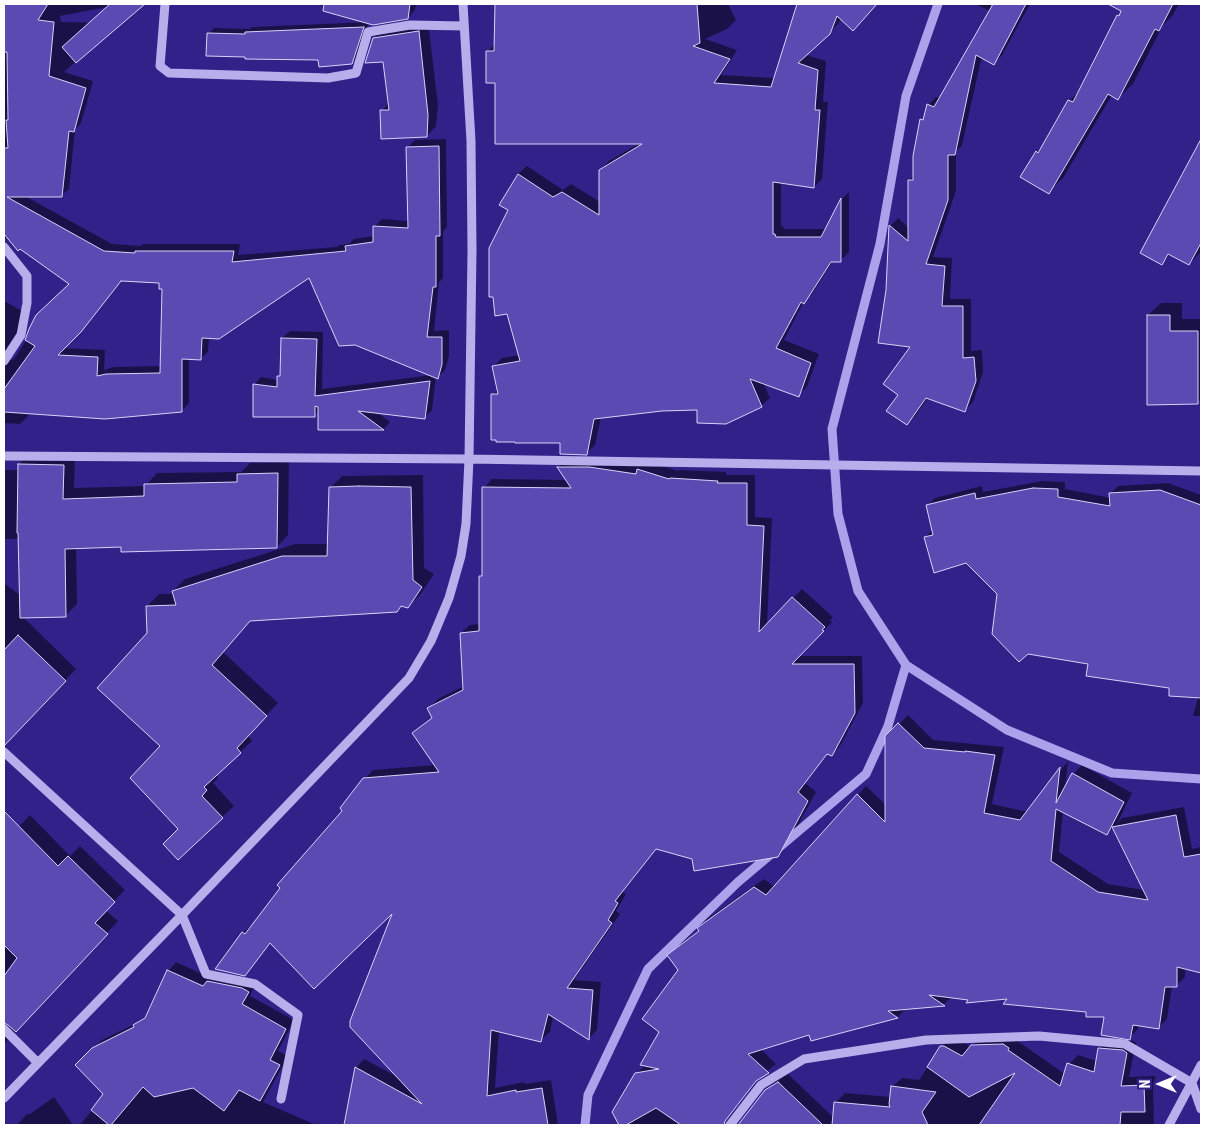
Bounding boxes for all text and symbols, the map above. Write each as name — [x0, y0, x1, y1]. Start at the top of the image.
north arrow — [1135, 1059, 1185, 1109]
text: N — [1137, 1080, 1153, 1088]

